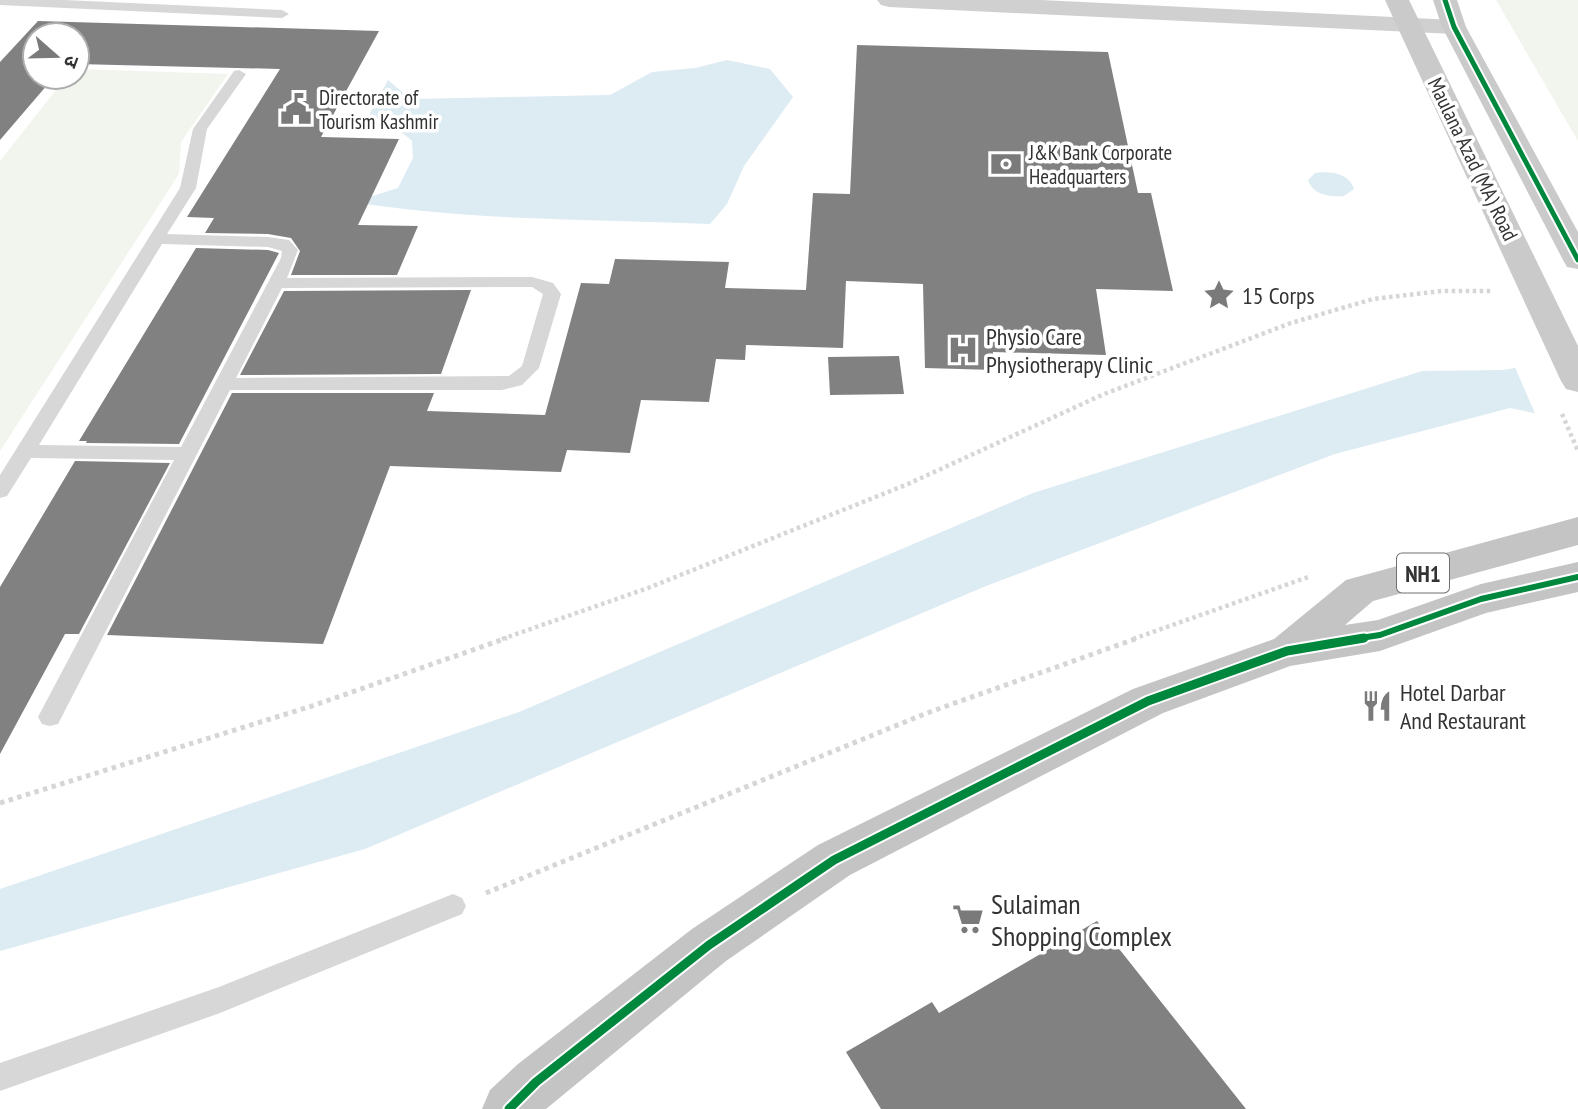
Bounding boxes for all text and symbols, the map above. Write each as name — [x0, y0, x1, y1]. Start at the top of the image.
north arrow — [21, 21, 91, 91]
text: उ — [58, 52, 85, 72]
street label: Maulana Azad (MA) Road — [1422, 73, 1524, 245]
place label: Directorate of Tourism Kashmir — [319, 84, 439, 135]
public building icon: Directorate of Tourism Kashmir — [279, 92, 313, 126]
place label: J&K Bank Corporate Headquarters — [1028, 139, 1172, 190]
bank icon: J&K Bank Corporate Headquarters — [989, 147, 1023, 181]
place icon: 15 Corps — [1202, 278, 1236, 312]
place label: 15 Corps — [1242, 280, 1315, 311]
place label: Physio Care Physiotherapy Clinic — [986, 321, 1153, 380]
hospital icon: Physio Care Physiotherapy Clinic — [946, 333, 980, 367]
road number: NH1 — [1397, 554, 1449, 593]
place label: Hotel Darbar And Restaurant — [1400, 677, 1526, 736]
restaurant icon: Hotel Darbar And Restaurant — [1360, 689, 1394, 723]
place label: Sulaiman Shopping Complex — [991, 885, 1172, 954]
supermarket icon: Sulaiman Shopping Complex — [951, 902, 985, 936]

